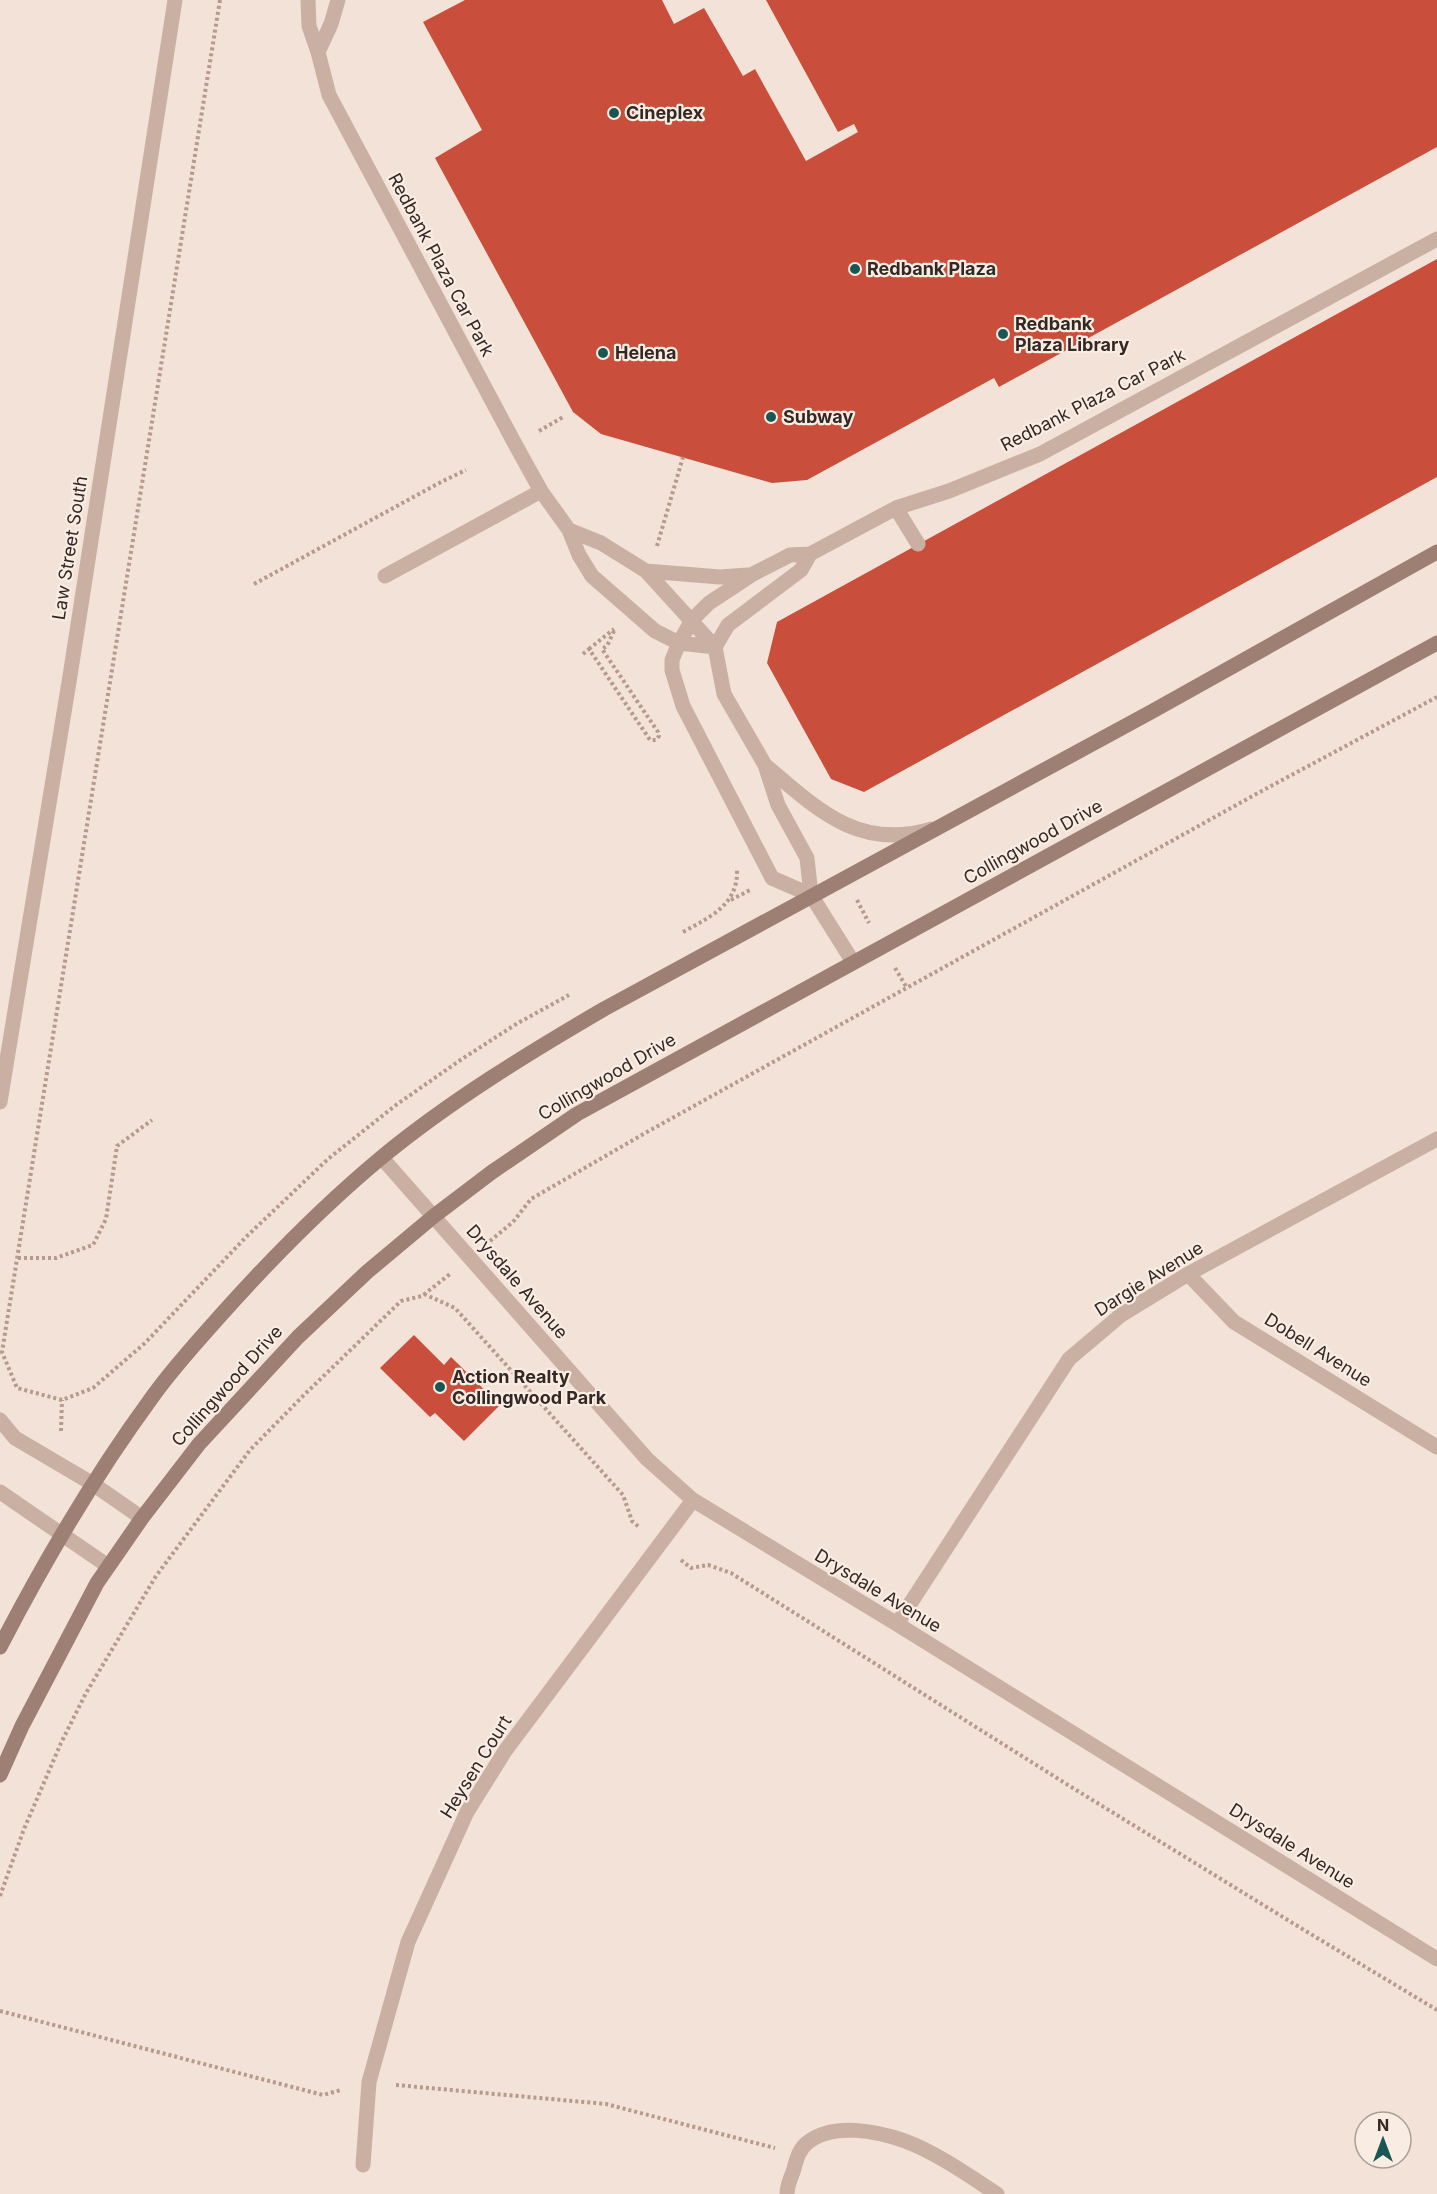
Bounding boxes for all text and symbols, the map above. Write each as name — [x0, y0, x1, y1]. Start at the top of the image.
place label: Cineplex — [626, 102, 704, 123]
marker: Cineplex — [607, 106, 621, 120]
street label: Redbank Plaza Car Park — [384, 170, 499, 360]
place label: Redbank Plaza — [867, 258, 996, 279]
marker: Redbank Plaza — [848, 262, 862, 276]
place label: Redbank Plaza Library — [1015, 313, 1130, 355]
marker: Redbank Plaza Library — [996, 327, 1010, 341]
place label: Helena — [615, 342, 676, 363]
street label: Redbank Plaza Car Park — [997, 344, 1189, 455]
marker: Helena — [596, 346, 610, 360]
place label: Subway — [783, 406, 853, 427]
marker: Subway — [764, 410, 778, 424]
street label: Law Street South — [48, 474, 91, 621]
street label: Collingwood Drive — [960, 795, 1106, 888]
street label: Collingwood Drive — [534, 1029, 679, 1125]
street label: Drysdale Avenue — [462, 1220, 573, 1343]
street label: Dargie Avenue — [1091, 1237, 1207, 1320]
street label: Dobell Avenue — [1261, 1308, 1376, 1391]
street label: Collingwood Drive — [167, 1321, 286, 1450]
place label: Action Realty Collingwood Park — [452, 1366, 607, 1408]
marker: Action Realty Collingwood Park — [433, 1380, 447, 1394]
street label: Drysdale Avenue — [811, 1545, 945, 1637]
street label: Heysen Court — [436, 1712, 516, 1822]
street label: Drysdale Avenue — [1226, 1799, 1359, 1893]
north arrow — [1353, 2110, 1413, 2170]
text: N — [1377, 2115, 1389, 2135]

